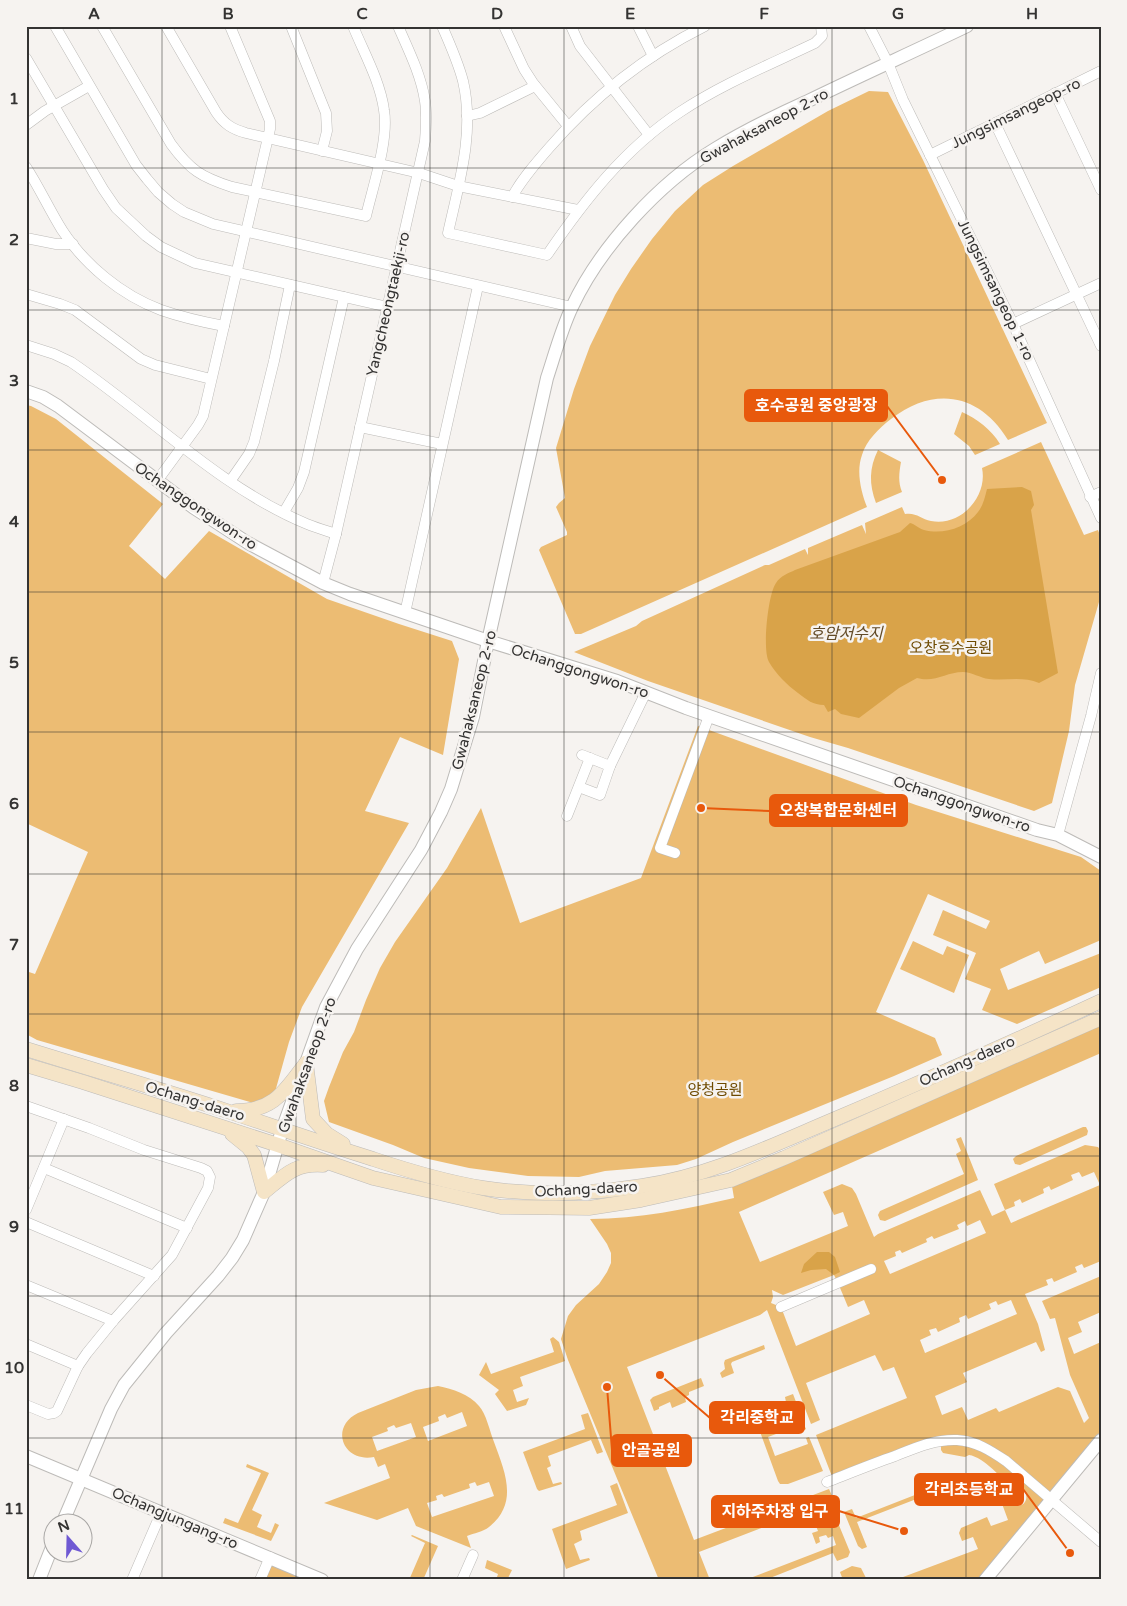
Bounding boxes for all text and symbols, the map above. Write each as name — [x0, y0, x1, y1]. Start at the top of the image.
text: A — [88, 4, 100, 24]
text: B — [222, 4, 234, 24]
text: C — [356, 4, 368, 24]
text: D — [491, 4, 503, 24]
text: E — [625, 4, 635, 24]
text: F — [759, 4, 769, 24]
text: G — [892, 4, 904, 24]
text: H — [1026, 4, 1038, 24]
street label: Jungsimsangeop-ro — [948, 74, 1084, 152]
street label: Gwahaksaneop 2-ro — [697, 84, 831, 168]
text: 1 — [9, 89, 19, 109]
street label: Jungsimsangeop 1-ro — [954, 216, 1038, 364]
text: 2 — [9, 230, 19, 250]
street label: Yangcheongtaekji-ro — [363, 230, 413, 378]
text: 3 — [9, 371, 19, 391]
callout: 호수공원 중앙광장 — [745, 390, 887, 421]
text: 호수공원 중앙광장 — [755, 396, 877, 416]
street label: Ochanggongwon-ro — [131, 458, 261, 554]
text: 4 — [9, 512, 19, 532]
water label: 호암저수지 — [809, 624, 884, 644]
street label: Gwahaksaneop 2-ro — [448, 628, 500, 772]
park label: 오창호수공원 — [910, 639, 992, 657]
street label: Ochanggongwon-ro — [509, 640, 651, 702]
text: 5 — [9, 653, 19, 673]
street label: Ochanggongwon-ro — [891, 772, 1033, 836]
text: 6 — [9, 794, 19, 814]
callout: 오창복합문화센터 — [770, 795, 907, 826]
text: 오창복합문화센터 — [779, 801, 897, 821]
text: 7 — [9, 935, 19, 955]
street label: Gwahaksaneop 2-ro — [274, 995, 340, 1135]
street label: Ochang-daero — [916, 1032, 1018, 1090]
text: 8 — [9, 1076, 19, 1096]
street label: Ochang-daero — [143, 1077, 247, 1125]
park label: 양청공원 — [687, 1081, 743, 1099]
street label: Ochang-daero — [534, 1177, 638, 1201]
text: 9 — [9, 1217, 19, 1237]
text: 10 — [4, 1358, 24, 1378]
callout: 각리중학교 — [710, 1402, 804, 1433]
text: 각리중학교 — [720, 1408, 794, 1428]
callout: 안골공원 — [612, 1435, 691, 1466]
text: 안골공원 — [622, 1441, 680, 1461]
callout: 각리초등학교 — [915, 1474, 1023, 1505]
text: 각리초등학교 — [925, 1480, 1013, 1500]
street label: Ochangjungang-ro — [109, 1483, 241, 1553]
callout: 지하주차장 입구 — [712, 1496, 839, 1527]
text: 11 — [4, 1499, 24, 1519]
text: 지하주차장 입구 — [721, 1502, 829, 1522]
north arrow — [42, 1514, 92, 1564]
text: N — [56, 1516, 72, 1536]

